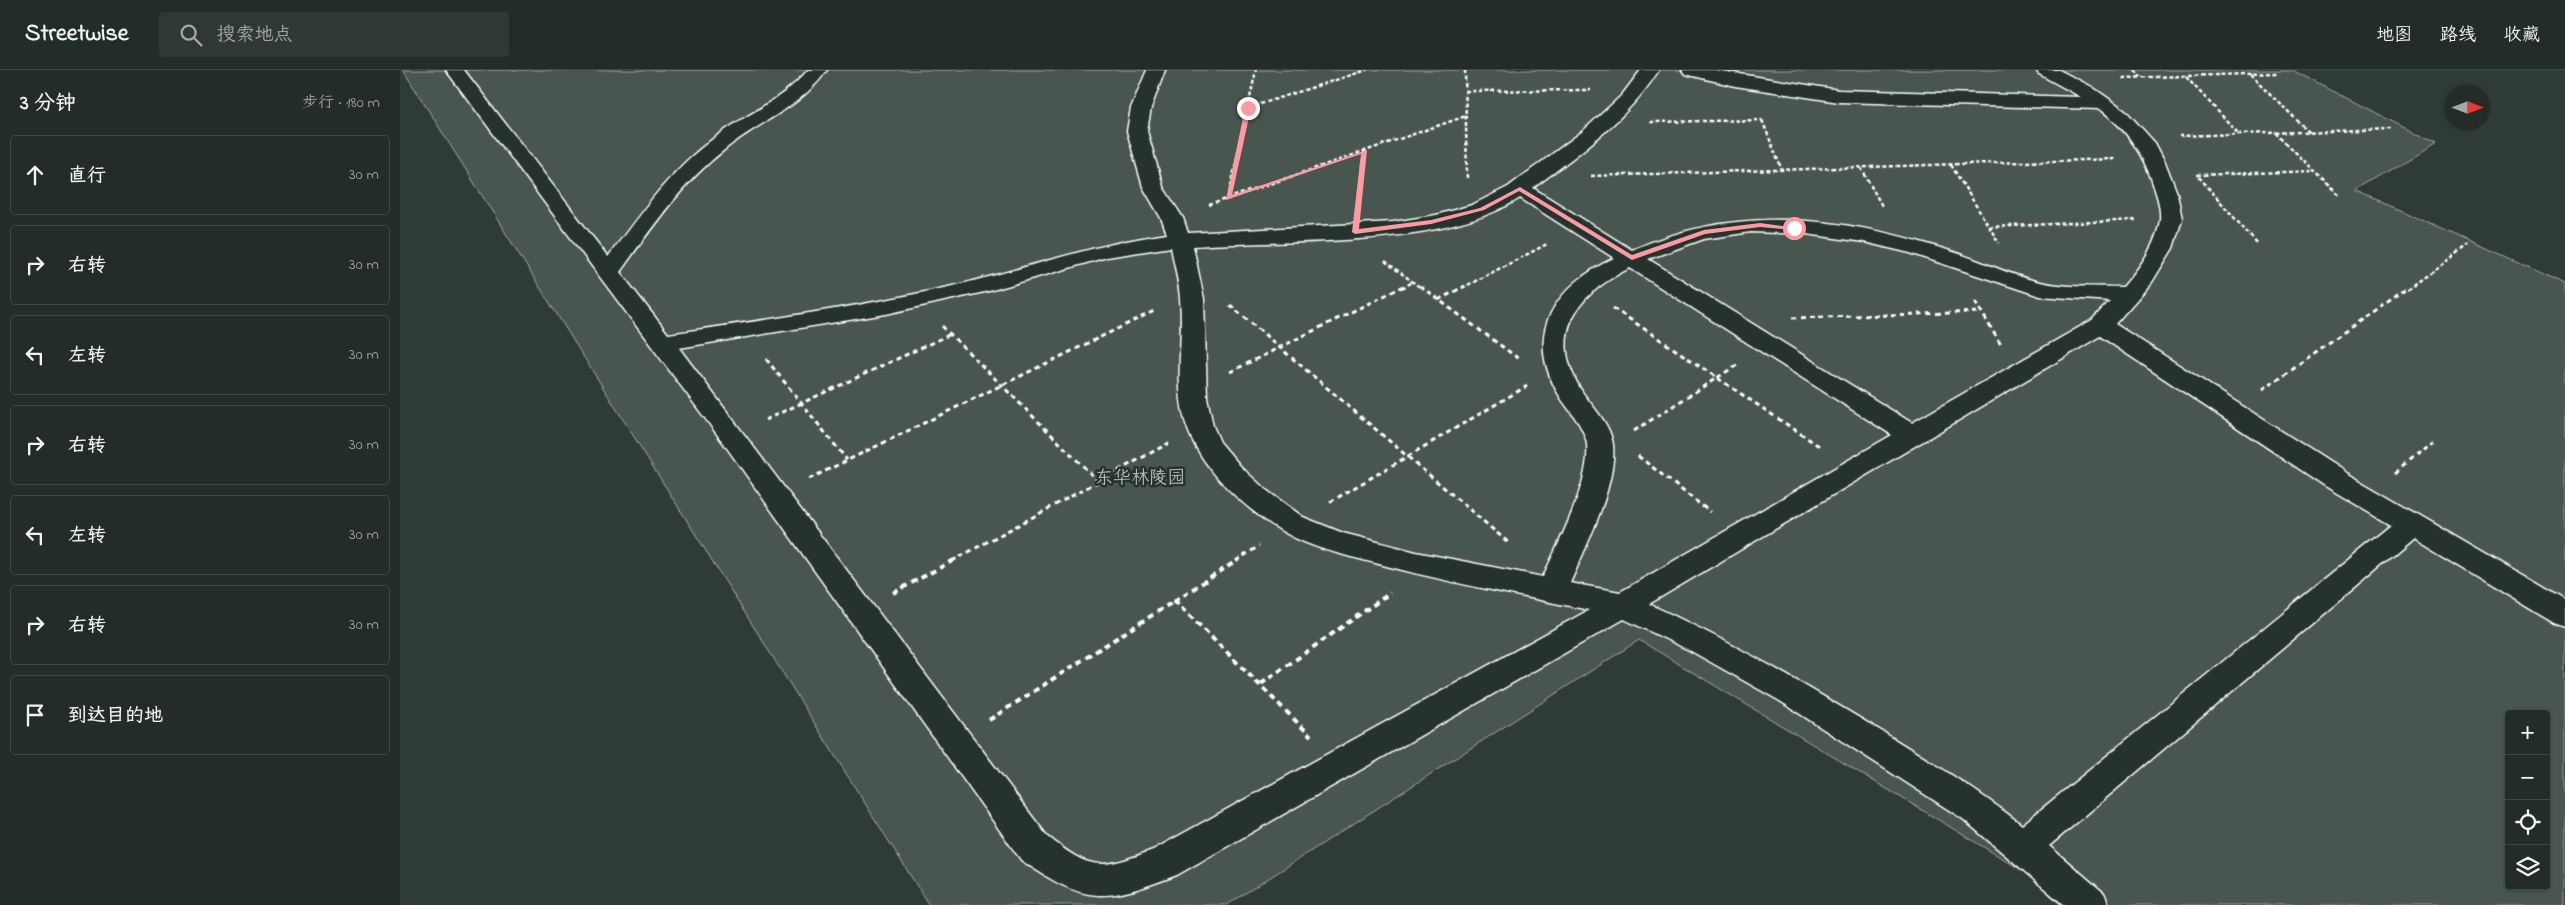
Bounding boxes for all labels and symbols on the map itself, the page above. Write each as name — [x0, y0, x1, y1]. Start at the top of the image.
north arrow — [2445, 85, 2490, 130]
route end — [1237, 97, 1260, 120]
route start — [1783, 217, 1806, 240]
park label: 东华林陵园 — [1095, 466, 1185, 492]

